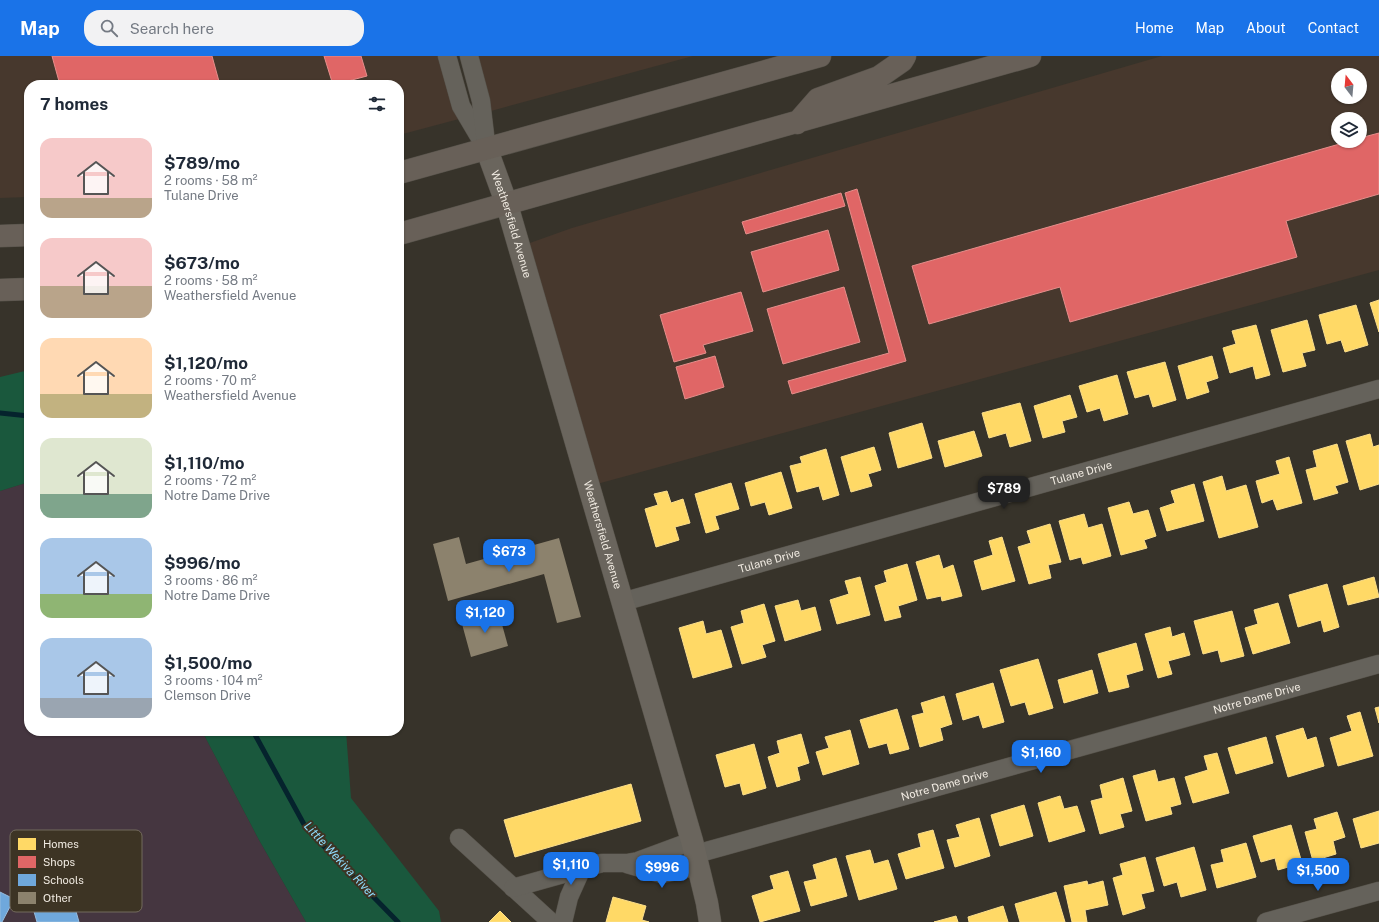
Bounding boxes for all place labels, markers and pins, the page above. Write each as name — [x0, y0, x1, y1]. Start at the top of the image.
pin: $789 — [980, 476, 1028, 510]
pin: $673 — [485, 539, 533, 573]
pin: $1,120 — [452, 600, 518, 634]
pin: $1,160 — [1008, 740, 1074, 774]
pin: $1,110 — [538, 852, 604, 886]
pin: $996 — [638, 855, 686, 889]
pin: $1,500 — [1285, 858, 1351, 892]

